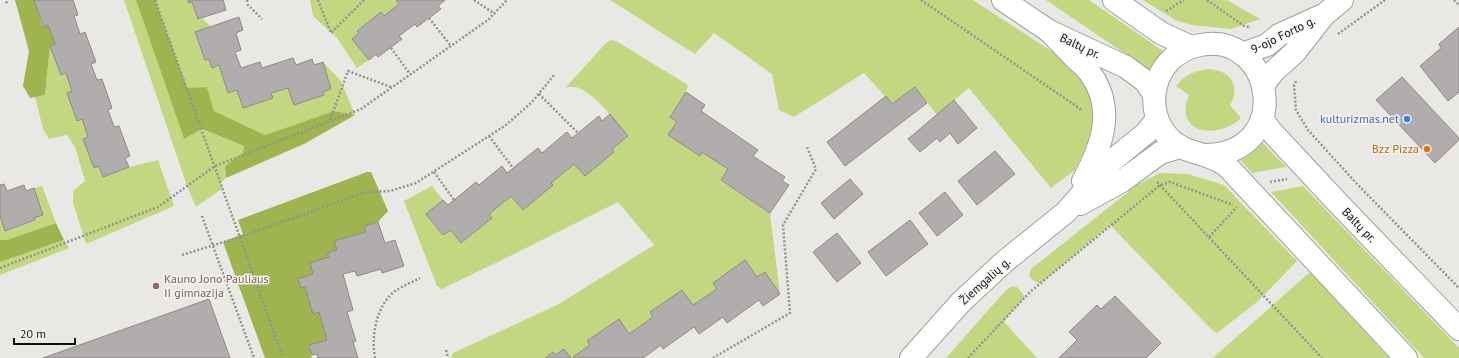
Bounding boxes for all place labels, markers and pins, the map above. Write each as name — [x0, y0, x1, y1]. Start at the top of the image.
place label: kulturizmas.net — [1320, 111, 1399, 126]
marker: kulturizmas.net — [1402, 114, 1412, 124]
place label: Bzz Pizza — [1372, 141, 1419, 156]
marker: Bzz Pizza — [1422, 144, 1432, 154]
place label: Kauno Jono Pauliaus II gimnazija — [164, 271, 269, 300]
marker: Kauno Jono Pauliaus II gimnazija — [151, 281, 161, 291]

